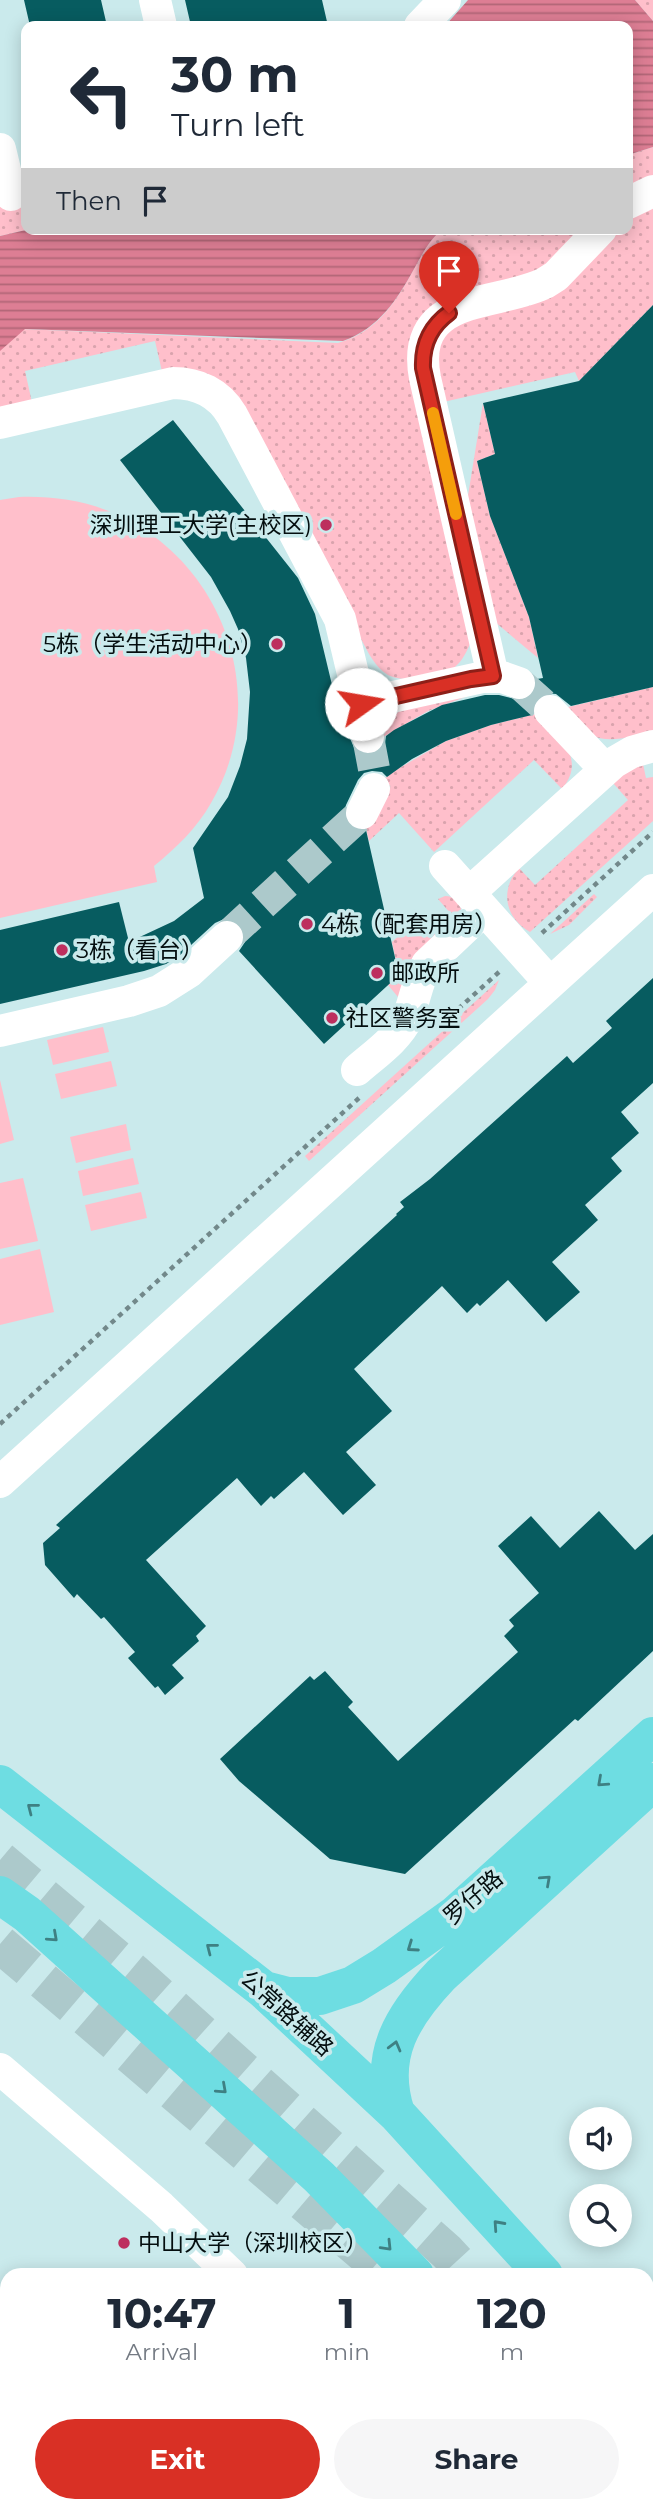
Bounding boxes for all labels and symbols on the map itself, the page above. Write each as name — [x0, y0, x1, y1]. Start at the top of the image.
pin — [419, 241, 479, 313]
place label: 深圳理工大学(主校区) — [90, 511, 312, 539]
marker: 深圳理工大学(主校区) — [318, 517, 334, 533]
place label: 5栋（学生活动中心） — [43, 630, 263, 658]
marker: 5栋（学生活动中心） — [269, 636, 285, 652]
position arrow — [324, 667, 398, 741]
place label: 4栋（配套用房） — [321, 910, 497, 938]
marker: 4栋（配套用房） — [299, 916, 315, 932]
place label: 3栋（看台） — [76, 936, 204, 964]
marker: 3栋（看台） — [54, 942, 70, 958]
place label: 邮政所 — [391, 959, 460, 987]
marker: 邮政所 — [369, 965, 385, 981]
place label: 社区警务室 — [346, 1004, 461, 1032]
marker: 社区警务室 — [324, 1010, 340, 1026]
one-way arrow — [597, 1774, 610, 1786]
one-way arrow — [27, 1804, 40, 1816]
street label: 罗仔路 — [438, 1864, 508, 1930]
one-way arrow — [537, 1875, 550, 1888]
one-way arrow — [45, 1929, 58, 1942]
one-way arrow — [407, 1939, 420, 1951]
one-way arrow — [206, 1944, 219, 1957]
street label: 公常路辅路 — [235, 1964, 339, 2062]
one-way arrow — [387, 2040, 401, 2052]
one-way arrow — [214, 2081, 227, 2094]
one-way arrow — [494, 2220, 506, 2233]
place label: 中山大学（深圳校区） — [138, 2229, 368, 2257]
marker: 中山大学（深圳校区） — [116, 2235, 132, 2251]
one-way arrow — [378, 2238, 391, 2251]

